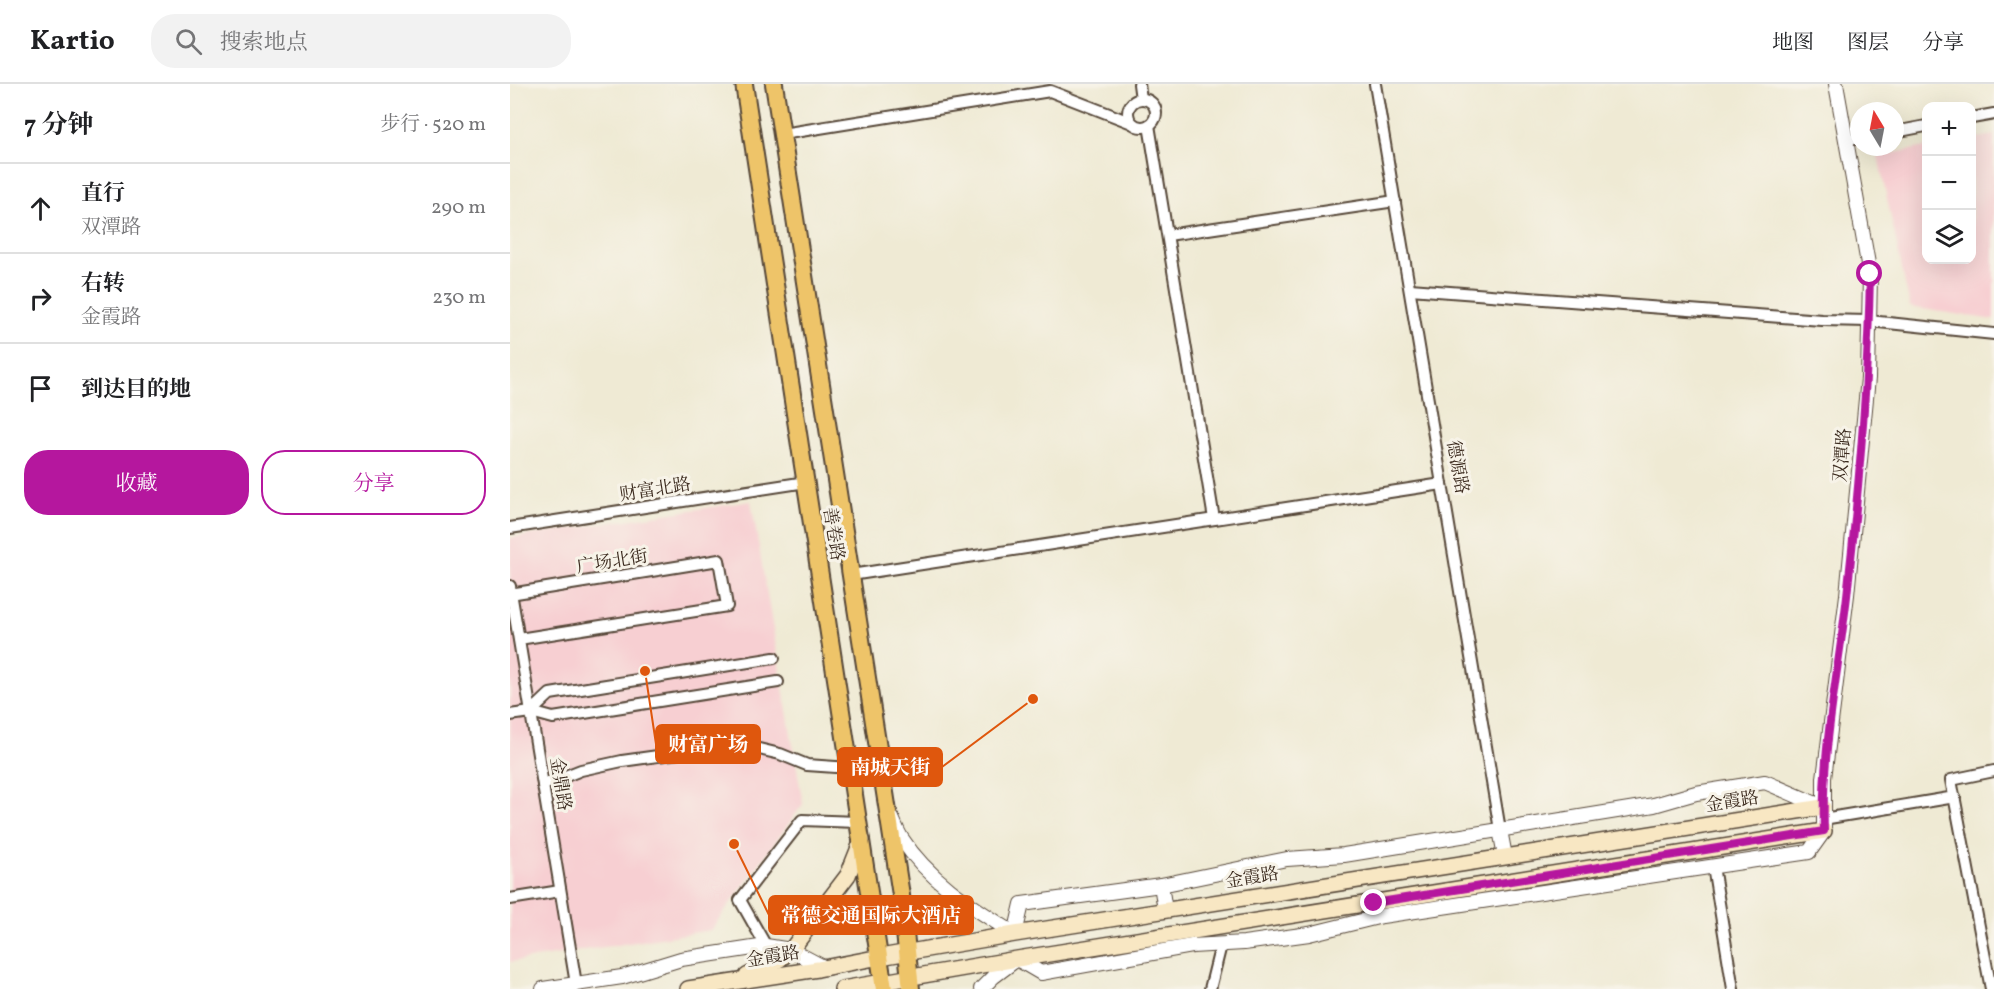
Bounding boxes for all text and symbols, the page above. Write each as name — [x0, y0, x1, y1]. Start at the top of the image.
search box — [151, 14, 571, 68]
text: Kartio — [30, 22, 115, 61]
icon: search — [172, 25, 205, 58]
text: 搜索地点 — [220, 28, 308, 59]
text: 地图 — [1772, 29, 1814, 58]
text: 图层 — [1847, 29, 1889, 58]
text: 分享 — [1922, 29, 1964, 58]
north arrow — [1850, 102, 1904, 156]
map controls — [1922, 102, 1976, 264]
button: + — [1922, 102, 1976, 156]
text: 7 分钟 — [24, 108, 94, 144]
text: 步行 · 520 m — [380, 111, 486, 139]
button: − — [1922, 156, 1976, 210]
text: 直行 — [81, 179, 125, 210]
icon: ahead — [24, 192, 57, 225]
text: 290 m — [431, 194, 486, 222]
button: layers — [1922, 210, 1976, 264]
text: 双潭路 — [81, 214, 141, 242]
route start — [1856, 260, 1882, 286]
text: 右转 — [81, 269, 125, 300]
icon: right — [24, 282, 57, 315]
text: 230 m — [432, 284, 486, 312]
text: 金霞路 — [81, 304, 141, 332]
icon: arrive — [24, 372, 57, 405]
text: 到达目的地 — [81, 375, 191, 406]
street label: 双潭路 — [1829, 427, 1858, 483]
street label: 德源路 — [1440, 439, 1474, 496]
button: 收藏 — [24, 450, 249, 515]
button: 分享 — [261, 450, 486, 515]
street label: 财富北路 — [618, 473, 693, 508]
street label: 善卷路 — [816, 506, 849, 563]
street label: 广场北街 — [575, 545, 650, 580]
callout: 财富广场 — [656, 725, 760, 763]
text: 财富广场 — [668, 732, 748, 760]
callout: 南城天街 — [838, 748, 942, 786]
text: 南城天街 — [850, 755, 930, 783]
street label: 金鼎路 — [543, 756, 576, 813]
street label: 金霞路 — [1704, 786, 1761, 819]
street label: 金霞路 — [1224, 862, 1281, 895]
route end — [1360, 889, 1386, 915]
callout: 常德交通国际大酒店 — [769, 896, 973, 934]
text: 常德交通国际大酒店 — [781, 903, 961, 931]
street label: 金霞路 — [745, 941, 802, 974]

